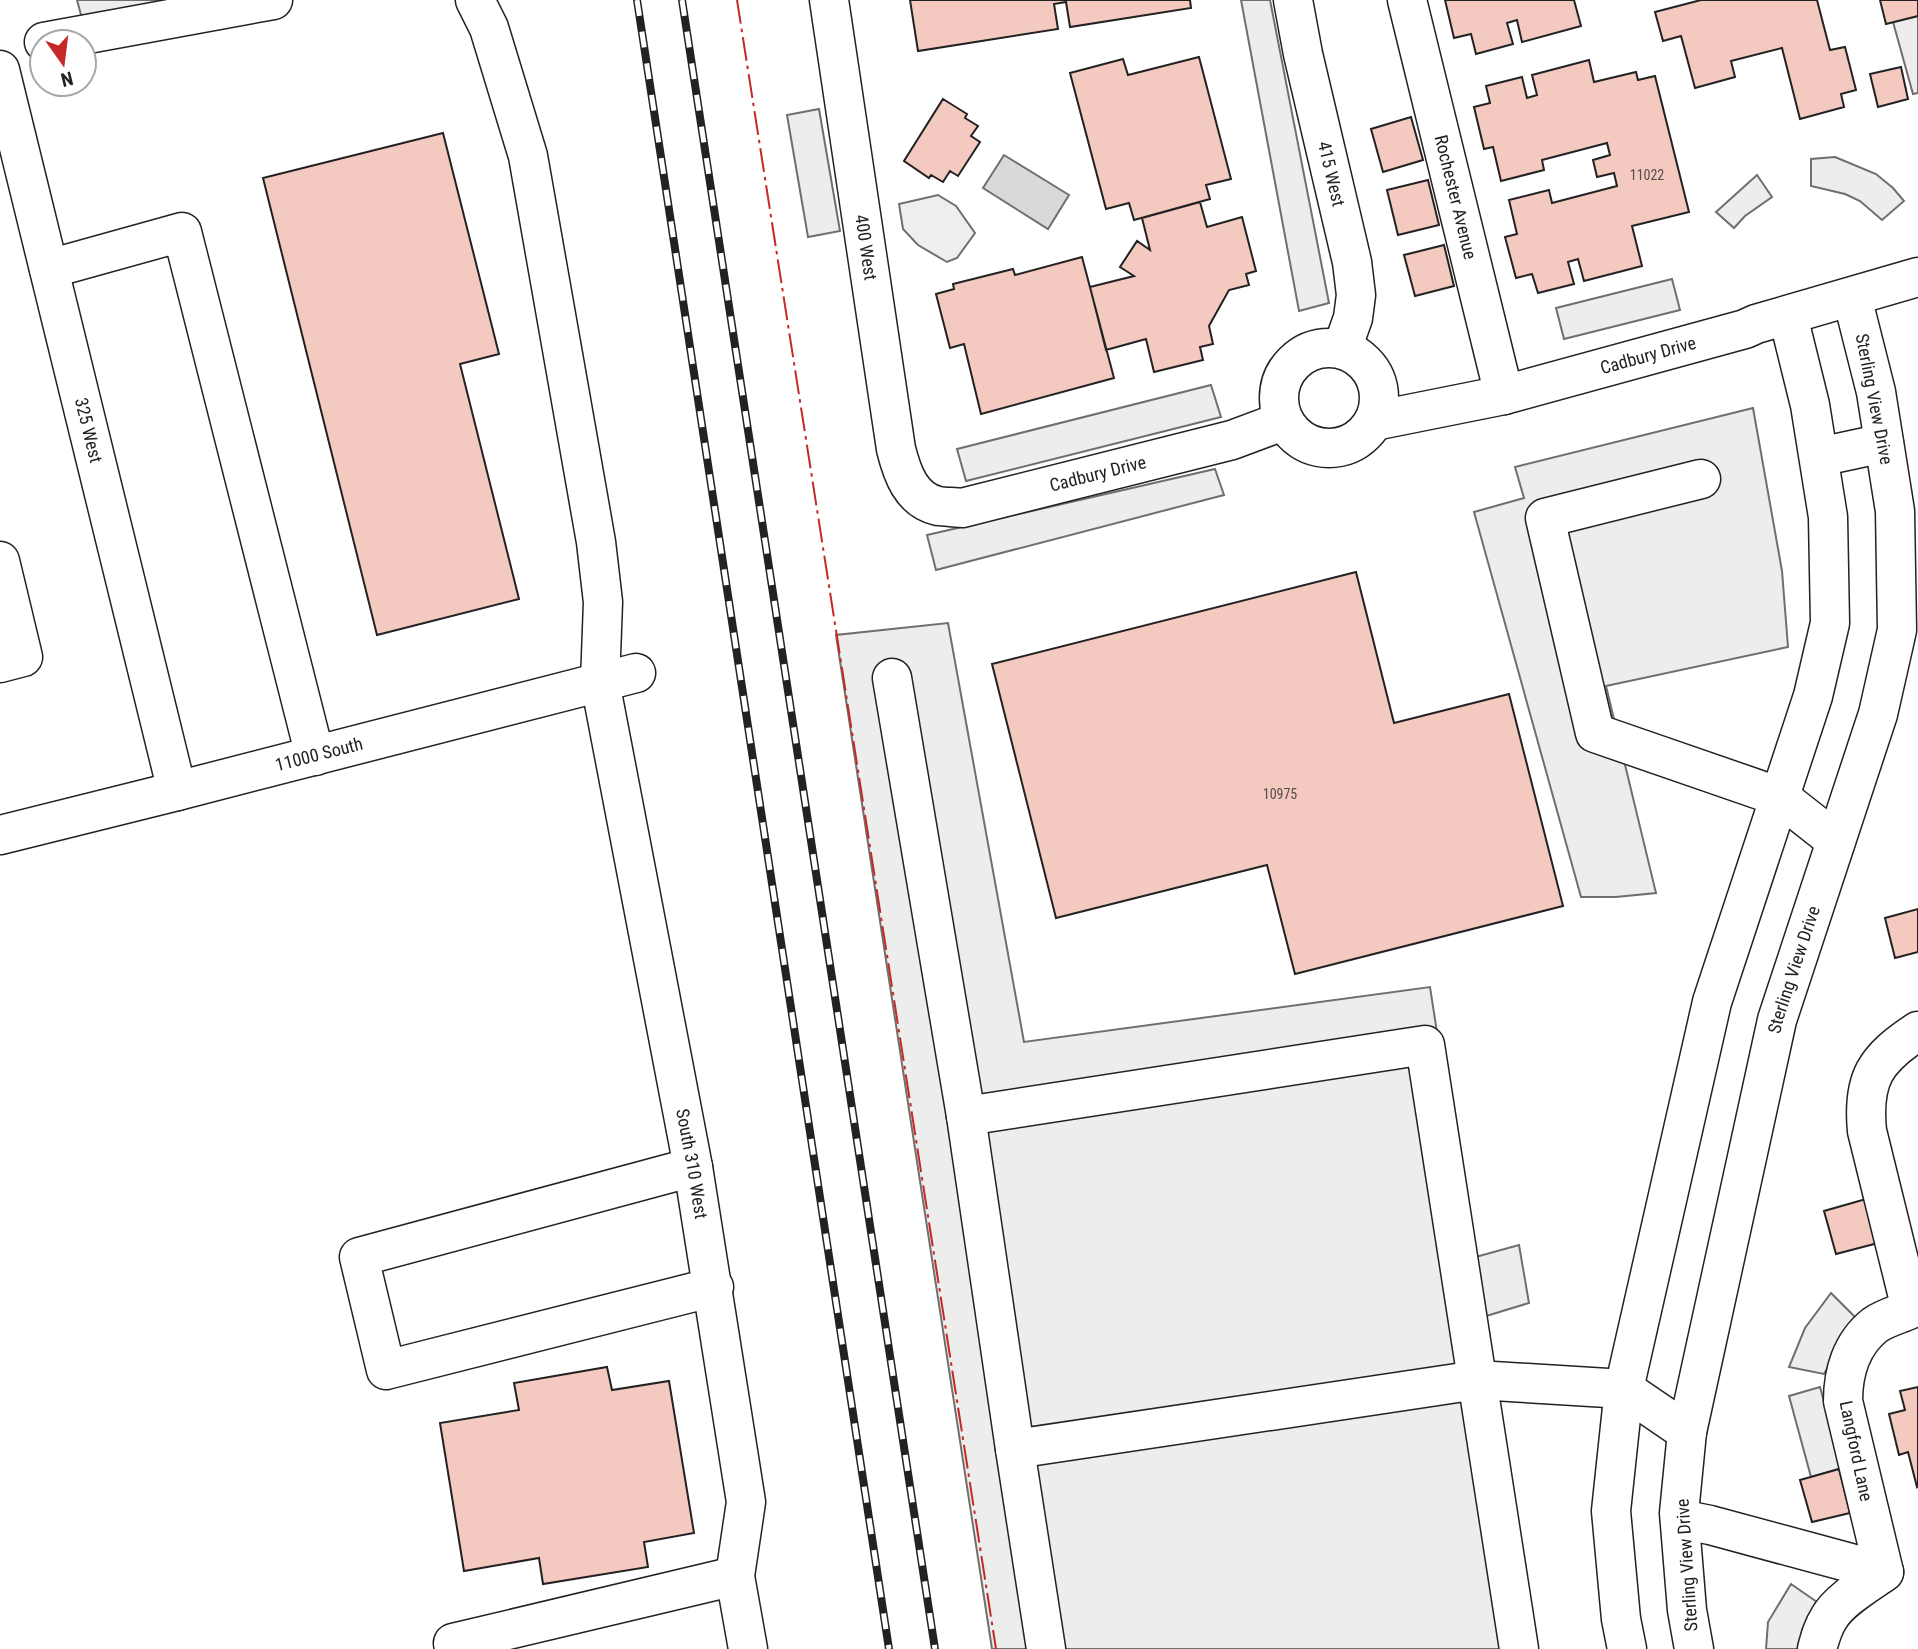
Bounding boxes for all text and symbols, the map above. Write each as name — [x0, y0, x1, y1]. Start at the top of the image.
north arrow — [28, 28, 98, 98]
text: N — [59, 66, 75, 92]
street label: Rochester Avenue — [1430, 133, 1481, 261]
street label: 415 West — [1314, 139, 1350, 208]
house number: 11022 — [1630, 167, 1664, 183]
street label: 400 West — [851, 213, 882, 282]
street label: Cadbury Drive — [1598, 332, 1698, 378]
street label: Sterling View Drive — [1851, 332, 1897, 466]
street label: 325 West — [71, 396, 107, 465]
street label: Cadbury Drive — [1047, 451, 1148, 496]
street label: 11000 South — [273, 733, 365, 775]
house number: 10975 — [1263, 786, 1297, 802]
street label: Sterling View Drive — [1763, 903, 1824, 1035]
street label: South 310 West — [672, 1107, 712, 1220]
street label: Langford Lane — [1836, 1399, 1877, 1503]
street label: Sterling View Drive — [1671, 1498, 1702, 1632]

